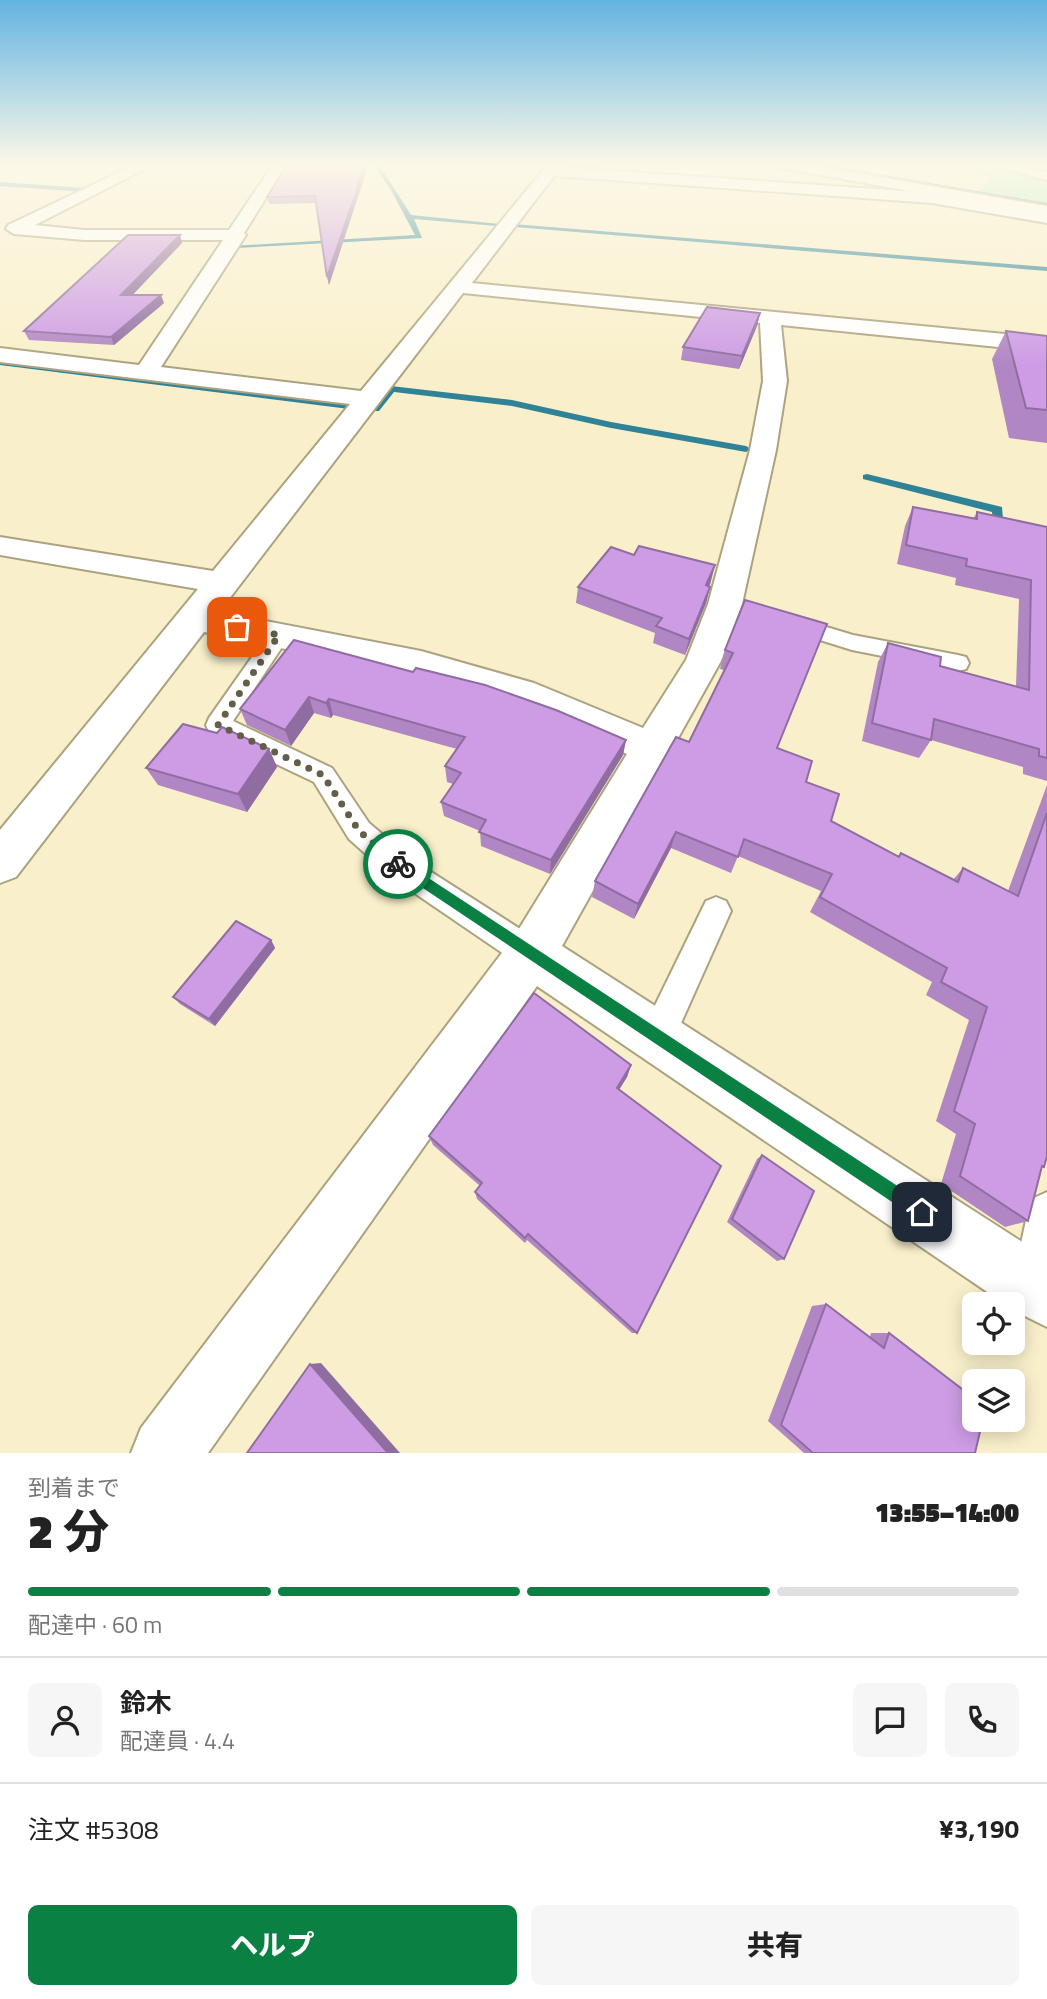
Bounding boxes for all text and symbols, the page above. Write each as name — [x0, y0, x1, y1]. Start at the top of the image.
pin — [207, 597, 267, 657]
icon: bag — [218, 608, 256, 646]
courier — [363, 829, 433, 899]
icon: bike — [379, 845, 417, 883]
pin — [892, 1182, 952, 1242]
icon: home — [903, 1193, 941, 1231]
map controls — [962, 1292, 1025, 1432]
button: locate — [962, 1292, 1025, 1355]
button: layers — [962, 1369, 1025, 1432]
text: 到着まで — [28, 1470, 120, 1505]
text: 13:55–14:00 — [875, 1493, 1019, 1532]
text: 2 分 — [28, 1496, 109, 1566]
text: 配達中 · 60 m — [28, 1607, 162, 1642]
button: person — [28, 1683, 102, 1757]
text: 鈴木 — [120, 1683, 172, 1722]
button: chat — [853, 1683, 927, 1757]
button: phone — [945, 1683, 1019, 1757]
text: 配達員 · 4.4 — [120, 1723, 235, 1758]
text: ¥3,190 — [939, 1809, 1019, 1848]
text: 注文 #5308 — [28, 1810, 159, 1849]
button: ヘルプ — [28, 1905, 517, 1985]
button: 共有 — [531, 1905, 1019, 1985]

